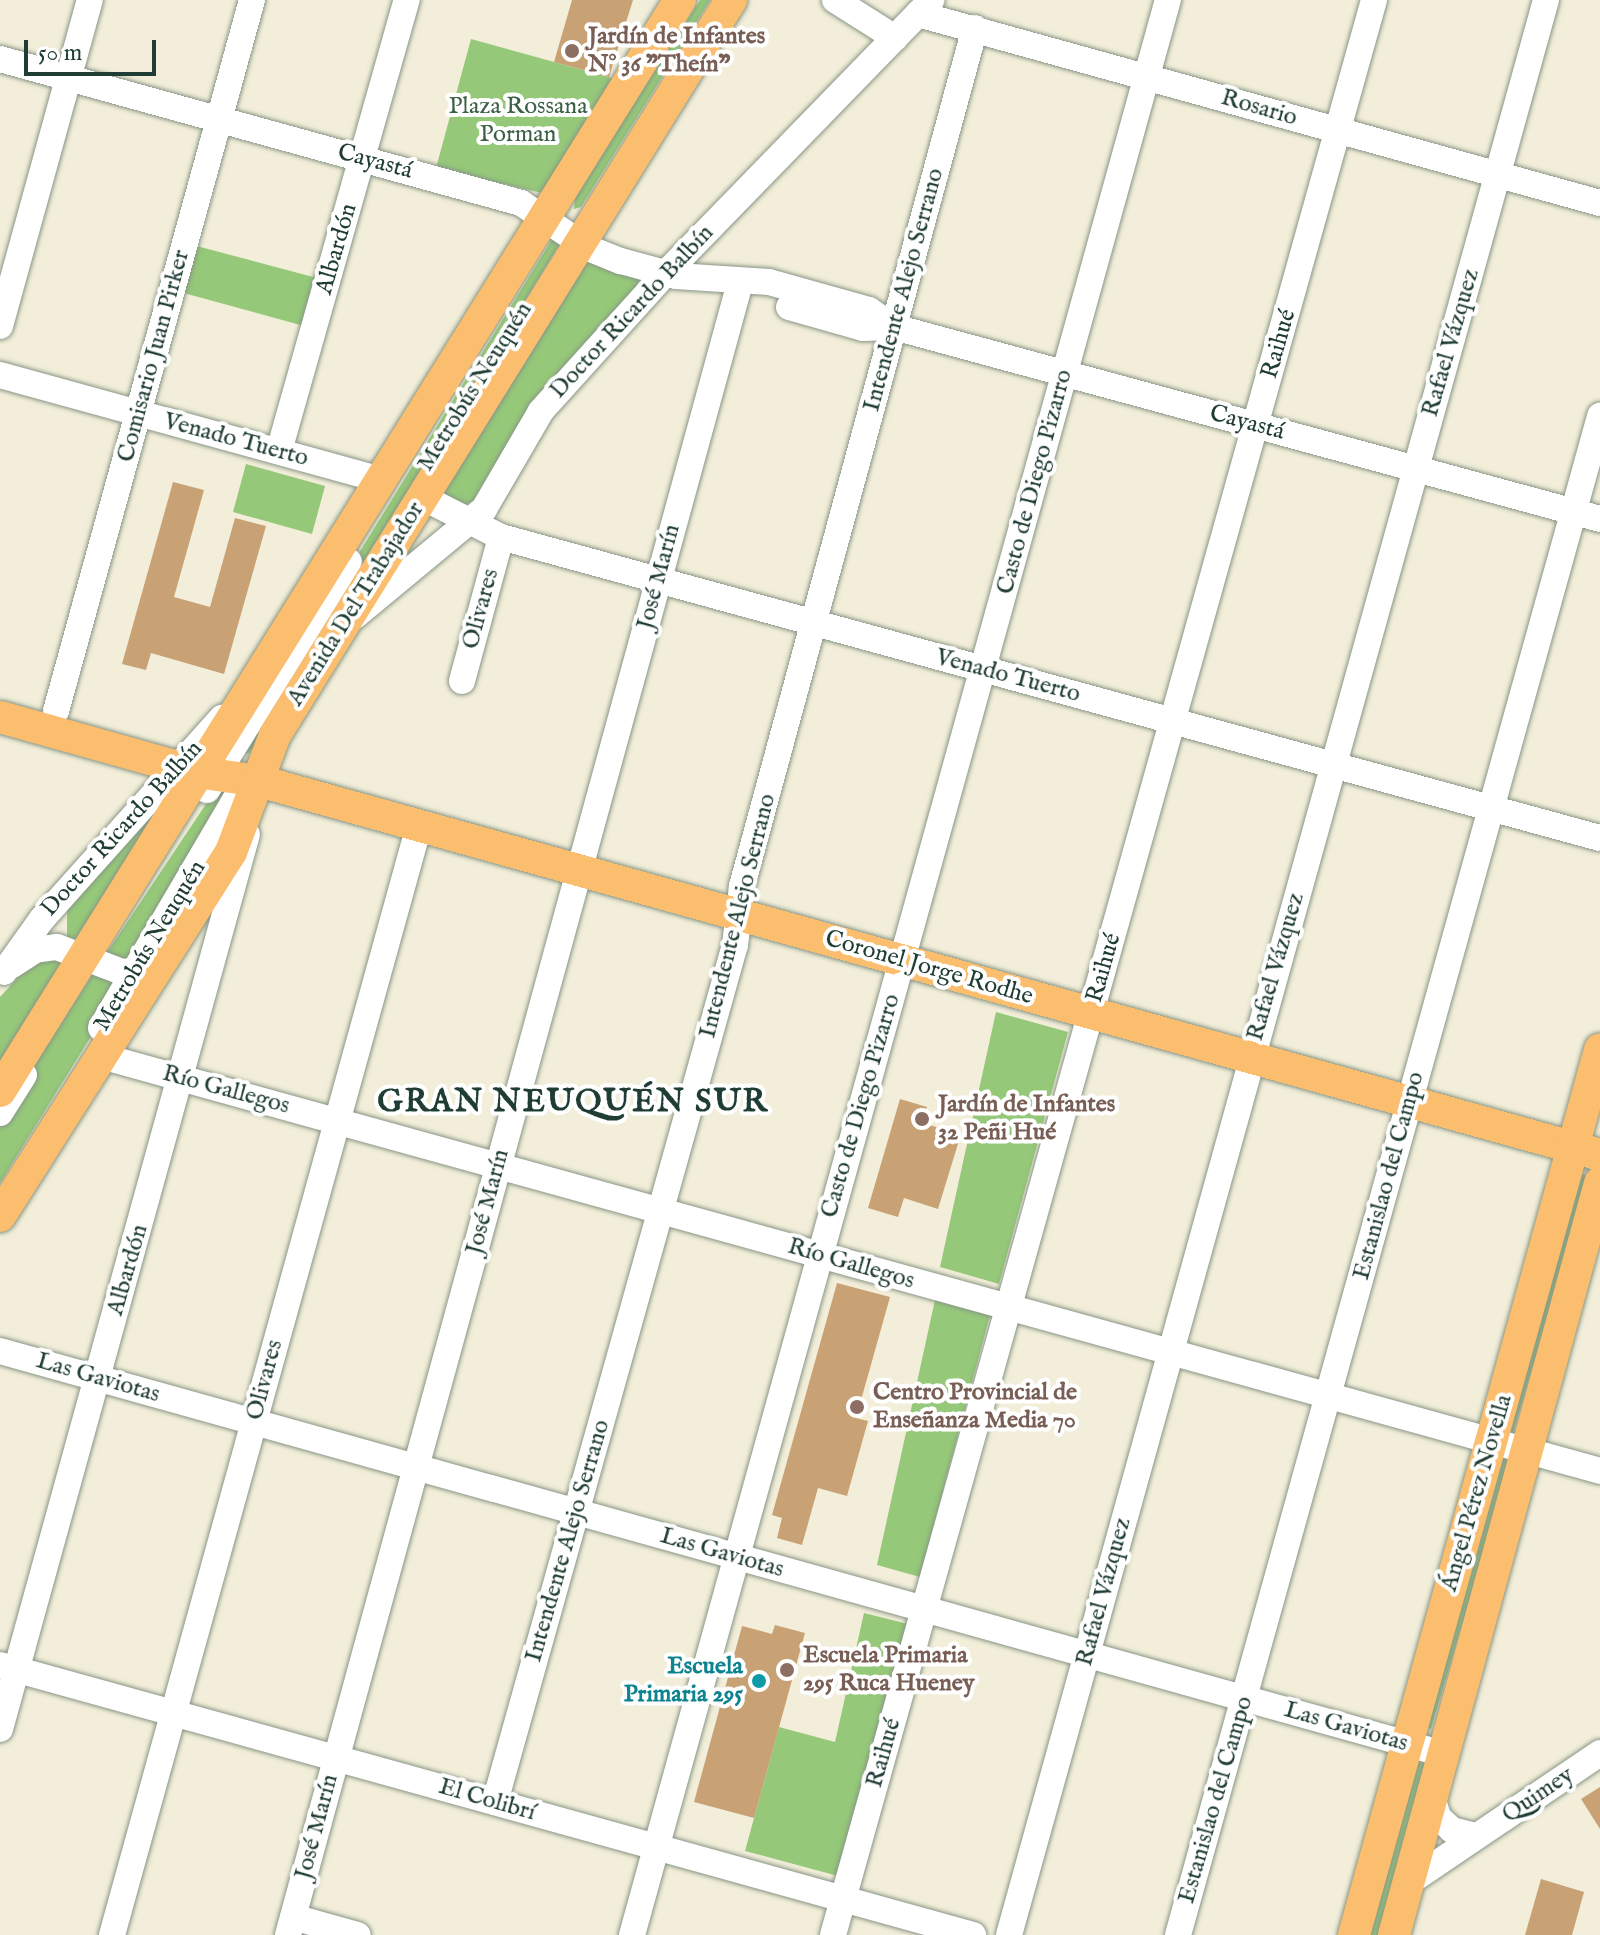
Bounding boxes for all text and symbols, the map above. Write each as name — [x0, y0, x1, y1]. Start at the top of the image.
place label: Jardín de Infantes N° 36 "Theín" — [588, 23, 765, 79]
scale bar — [28, 24, 160, 74]
text: 50 m — [38, 38, 82, 69]
marker: Jardín de Infantes N° 36 "Theín" — [563, 42, 581, 60]
street label: Rosario — [1218, 83, 1300, 133]
park label: Plaza Rossana Porman — [448, 93, 588, 149]
street label: Cayastá — [334, 138, 416, 186]
street label: Intendente Alejo Serrano — [858, 165, 950, 415]
street label: Albardón — [310, 200, 364, 298]
street label: Doctor Ricardo Balbín — [544, 219, 720, 405]
street label: Comisario Juan Pirker — [112, 247, 196, 465]
street label: Rafael Vázquez — [1416, 266, 1486, 420]
street label: Metrobús Neuquén — [411, 297, 539, 477]
street label: Raihué — [1255, 306, 1303, 382]
street label: Casto de Diego Pizarro — [991, 367, 1079, 597]
street label: Cayastá — [1206, 399, 1288, 447]
street label: Venado Tuerto — [161, 407, 311, 473]
street label: Avenida Del Trabajador — [281, 497, 431, 711]
street label: José Marín — [631, 521, 687, 633]
street label: Olivares — [456, 566, 506, 652]
street label: Venado Tuerto — [933, 643, 1083, 709]
street label: Doctor Ricardo Balbín — [35, 735, 209, 923]
street label: Intendente Alejo Serrano — [694, 791, 782, 1041]
street label: Metrobús Neuquén — [88, 855, 212, 1037]
street label: Rafael Vázquez — [1241, 890, 1311, 1044]
street label: Coronel Jorge Rodhe — [822, 925, 1036, 1011]
street label: Raihué — [1080, 930, 1128, 1006]
street label: Casto de Diego Pizarro — [815, 991, 907, 1221]
street label: Río Gallegos — [159, 1059, 293, 1121]
street label: Estanislao del Campo — [1347, 1069, 1431, 1283]
district label: GRAN NEUQUÉN SUR — [377, 1084, 769, 1122]
place label: Jardín de Infantes 32 Peñi Hué — [938, 1091, 1115, 1147]
marker: Jardín de Infantes 32 Peñi Hué — [913, 1110, 931, 1128]
street label: José Marín — [460, 1146, 516, 1258]
street label: Albardón — [101, 1221, 155, 1319]
street label: Río Gallegos — [784, 1232, 918, 1296]
street label: Olivares — [240, 1337, 290, 1423]
street label: Las Gaviotas — [33, 1347, 163, 1409]
place label: Centro Provincial de Enseñanza Media 70 — [873, 1379, 1077, 1435]
street label: Ángel Pérez Novella — [1435, 1391, 1519, 1595]
marker: Centro Provincial de Enseñanza Media 70 — [848, 1398, 866, 1416]
street label: Intendente Alejo Serrano — [520, 1417, 616, 1665]
street label: Rafael Vázquez — [1070, 1515, 1138, 1669]
street label: Las Gaviotas — [657, 1522, 787, 1584]
place label: Escuela Primaria 295 Ruca Hueney — [803, 1642, 975, 1698]
place label: Escuela Primaria 295 — [624, 1653, 743, 1709]
marker: Escuela Primaria 295 Ruca Hueney — [778, 1661, 796, 1679]
marker: Escuela Primaria 295 — [750, 1672, 768, 1690]
street label: Estanislao del Campo — [1173, 1693, 1259, 1907]
street label: Las Gaviotas — [1281, 1696, 1411, 1758]
street label: Raihué — [860, 1715, 908, 1791]
street label: Quimey — [1497, 1761, 1579, 1829]
street label: José Marín — [289, 1771, 345, 1883]
street label: El Colibrí — [435, 1772, 539, 1828]

